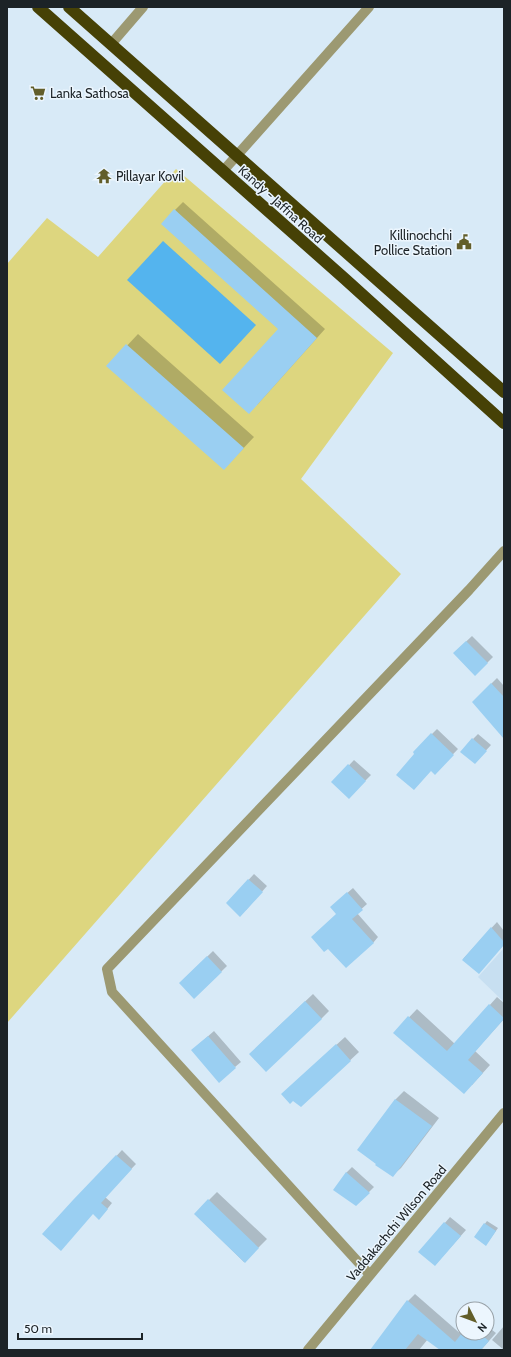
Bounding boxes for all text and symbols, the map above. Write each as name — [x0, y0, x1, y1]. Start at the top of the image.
supermarket icon: Lanka Sathosa — [29, 84, 47, 102]
place label: Lanka Sathosa — [50, 85, 130, 101]
street label: Kandy - Jaffna Road — [235, 162, 327, 246]
temple icon: Pillayar Kovil — [95, 167, 113, 185]
place label: Pillayar Kovil — [116, 168, 184, 184]
place label: Killinochchi Pollice Station — [374, 227, 452, 258]
public building icon: Killinochchi Pollice Station — [455, 233, 473, 251]
street label: Vaddakachchi Wilson Road — [343, 1162, 449, 1284]
north arrow — [455, 1301, 495, 1341]
scale bar — [18, 1315, 142, 1341]
text: N — [475, 1320, 490, 1335]
text: 50 m — [24, 1321, 52, 1336]

